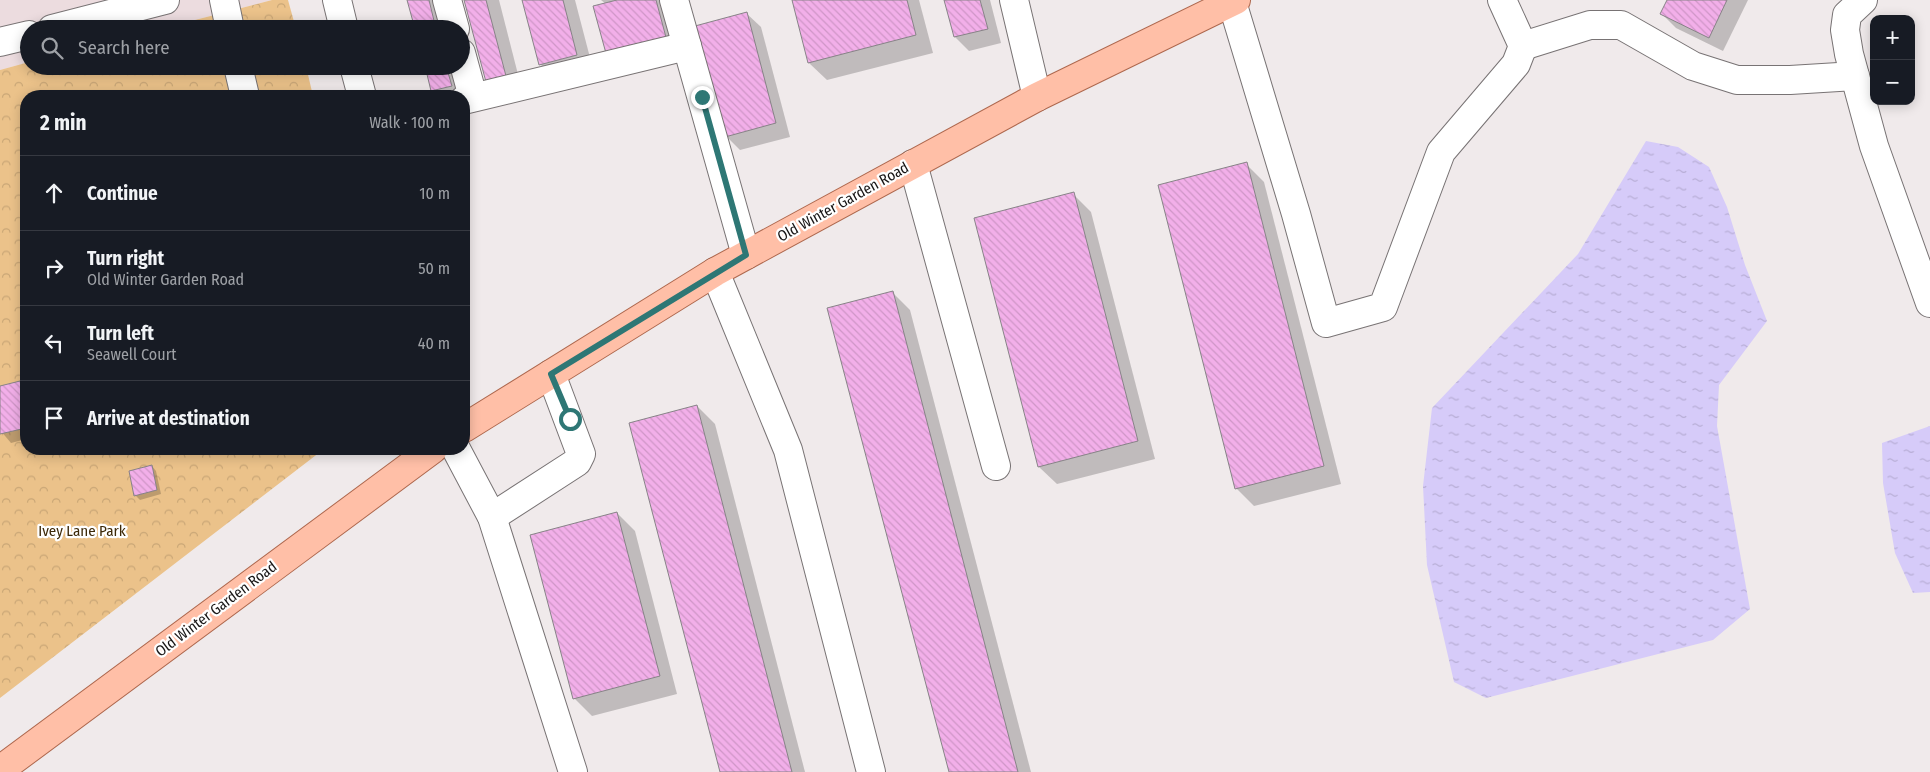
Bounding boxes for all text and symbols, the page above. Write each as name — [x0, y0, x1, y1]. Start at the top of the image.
map controls — [1870, 15, 1915, 105]
button: + — [1870, 15, 1915, 60]
search box — [20, 20, 470, 75]
icon: search — [38, 34, 66, 62]
text: Search here — [78, 36, 170, 59]
button: − — [1870, 60, 1915, 105]
route end — [691, 86, 714, 109]
text: 2 min — [40, 110, 87, 136]
text: Walk · 100 m — [369, 113, 450, 132]
street label: Old Winter Garden Road — [774, 158, 912, 246]
icon: ahead — [40, 179, 68, 207]
text: Continue — [87, 182, 158, 205]
text: 10 m — [419, 184, 450, 203]
text: Turn right — [87, 247, 164, 270]
icon: right — [40, 254, 68, 282]
text: 50 m — [418, 259, 450, 278]
text: Old Winter Garden Road — [87, 270, 244, 289]
text: Turn left — [87, 322, 154, 345]
icon: left — [40, 329, 68, 357]
text: 40 m — [418, 334, 450, 353]
text: Seawell Court — [87, 345, 176, 364]
icon: arrive — [40, 404, 68, 432]
text: Arrive at destination — [87, 407, 250, 430]
route start — [559, 408, 582, 431]
park label: Ivey Lane Park — [38, 522, 126, 540]
street label: Old Winter Garden Road — [152, 557, 280, 661]

